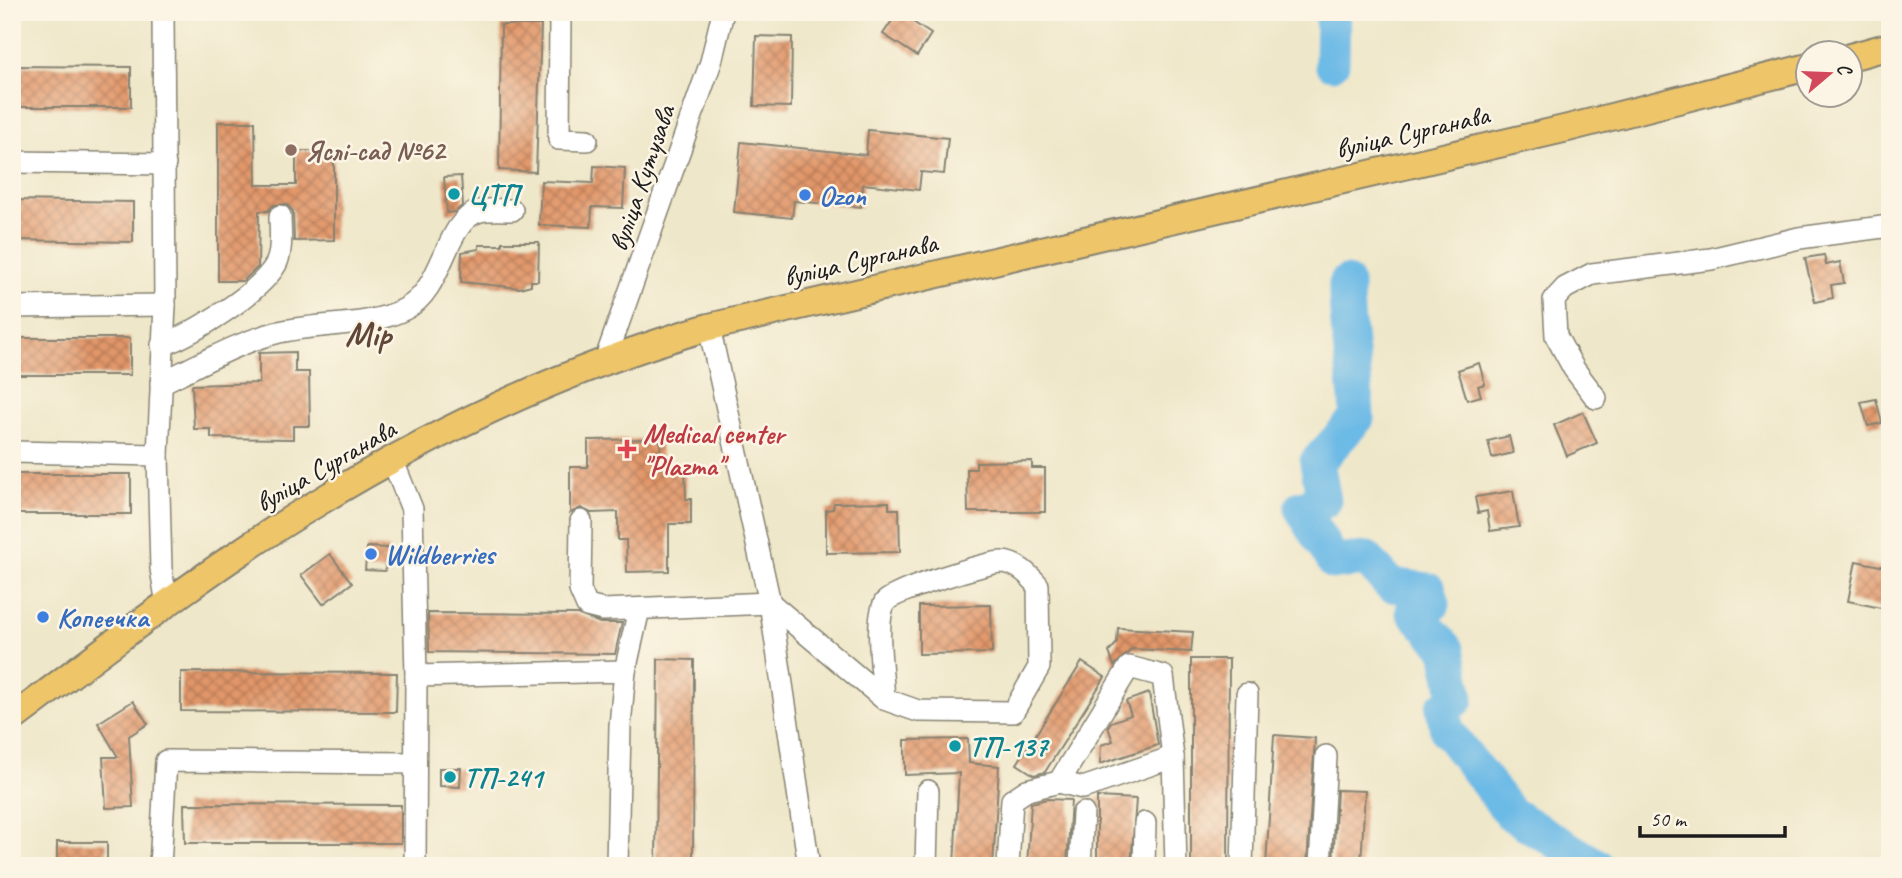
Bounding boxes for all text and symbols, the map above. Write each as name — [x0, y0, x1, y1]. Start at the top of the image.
north arrow — [1794, 38, 1864, 108]
text: С — [1831, 60, 1858, 80]
street label: вуліца Сурганава — [1332, 96, 1494, 166]
street label: вуліца Кутузава — [600, 99, 683, 256]
place label: Яслі-сад №62 — [305, 133, 447, 168]
marker: Яслі-сад №62 — [283, 142, 299, 158]
place label: ЦТП — [468, 177, 523, 212]
place label: Ozon — [819, 178, 867, 213]
marker: ЦТП — [446, 186, 462, 202]
marker: Ozon — [797, 187, 813, 203]
street label: вуліца Сурганава — [780, 224, 942, 294]
district label: Мір — [345, 312, 394, 357]
street label: вуліца Сурганава — [249, 410, 403, 520]
place label: Medical center "Plazma" — [643, 416, 787, 483]
marker: Medical center "Plazma" — [617, 439, 637, 459]
place label: Wildberries — [385, 537, 498, 572]
marker: Wildberries — [363, 546, 379, 562]
place label: Копеечка — [57, 600, 151, 635]
marker: Копеечка — [35, 609, 51, 625]
place label: ТП-137 — [969, 729, 1050, 764]
marker: ТП-137 — [947, 738, 963, 754]
place label: ТП-241 — [464, 760, 546, 795]
marker: ТП-241 — [442, 769, 458, 785]
scale bar — [1640, 794, 1785, 838]
text: 50 m — [1650, 806, 1688, 832]

